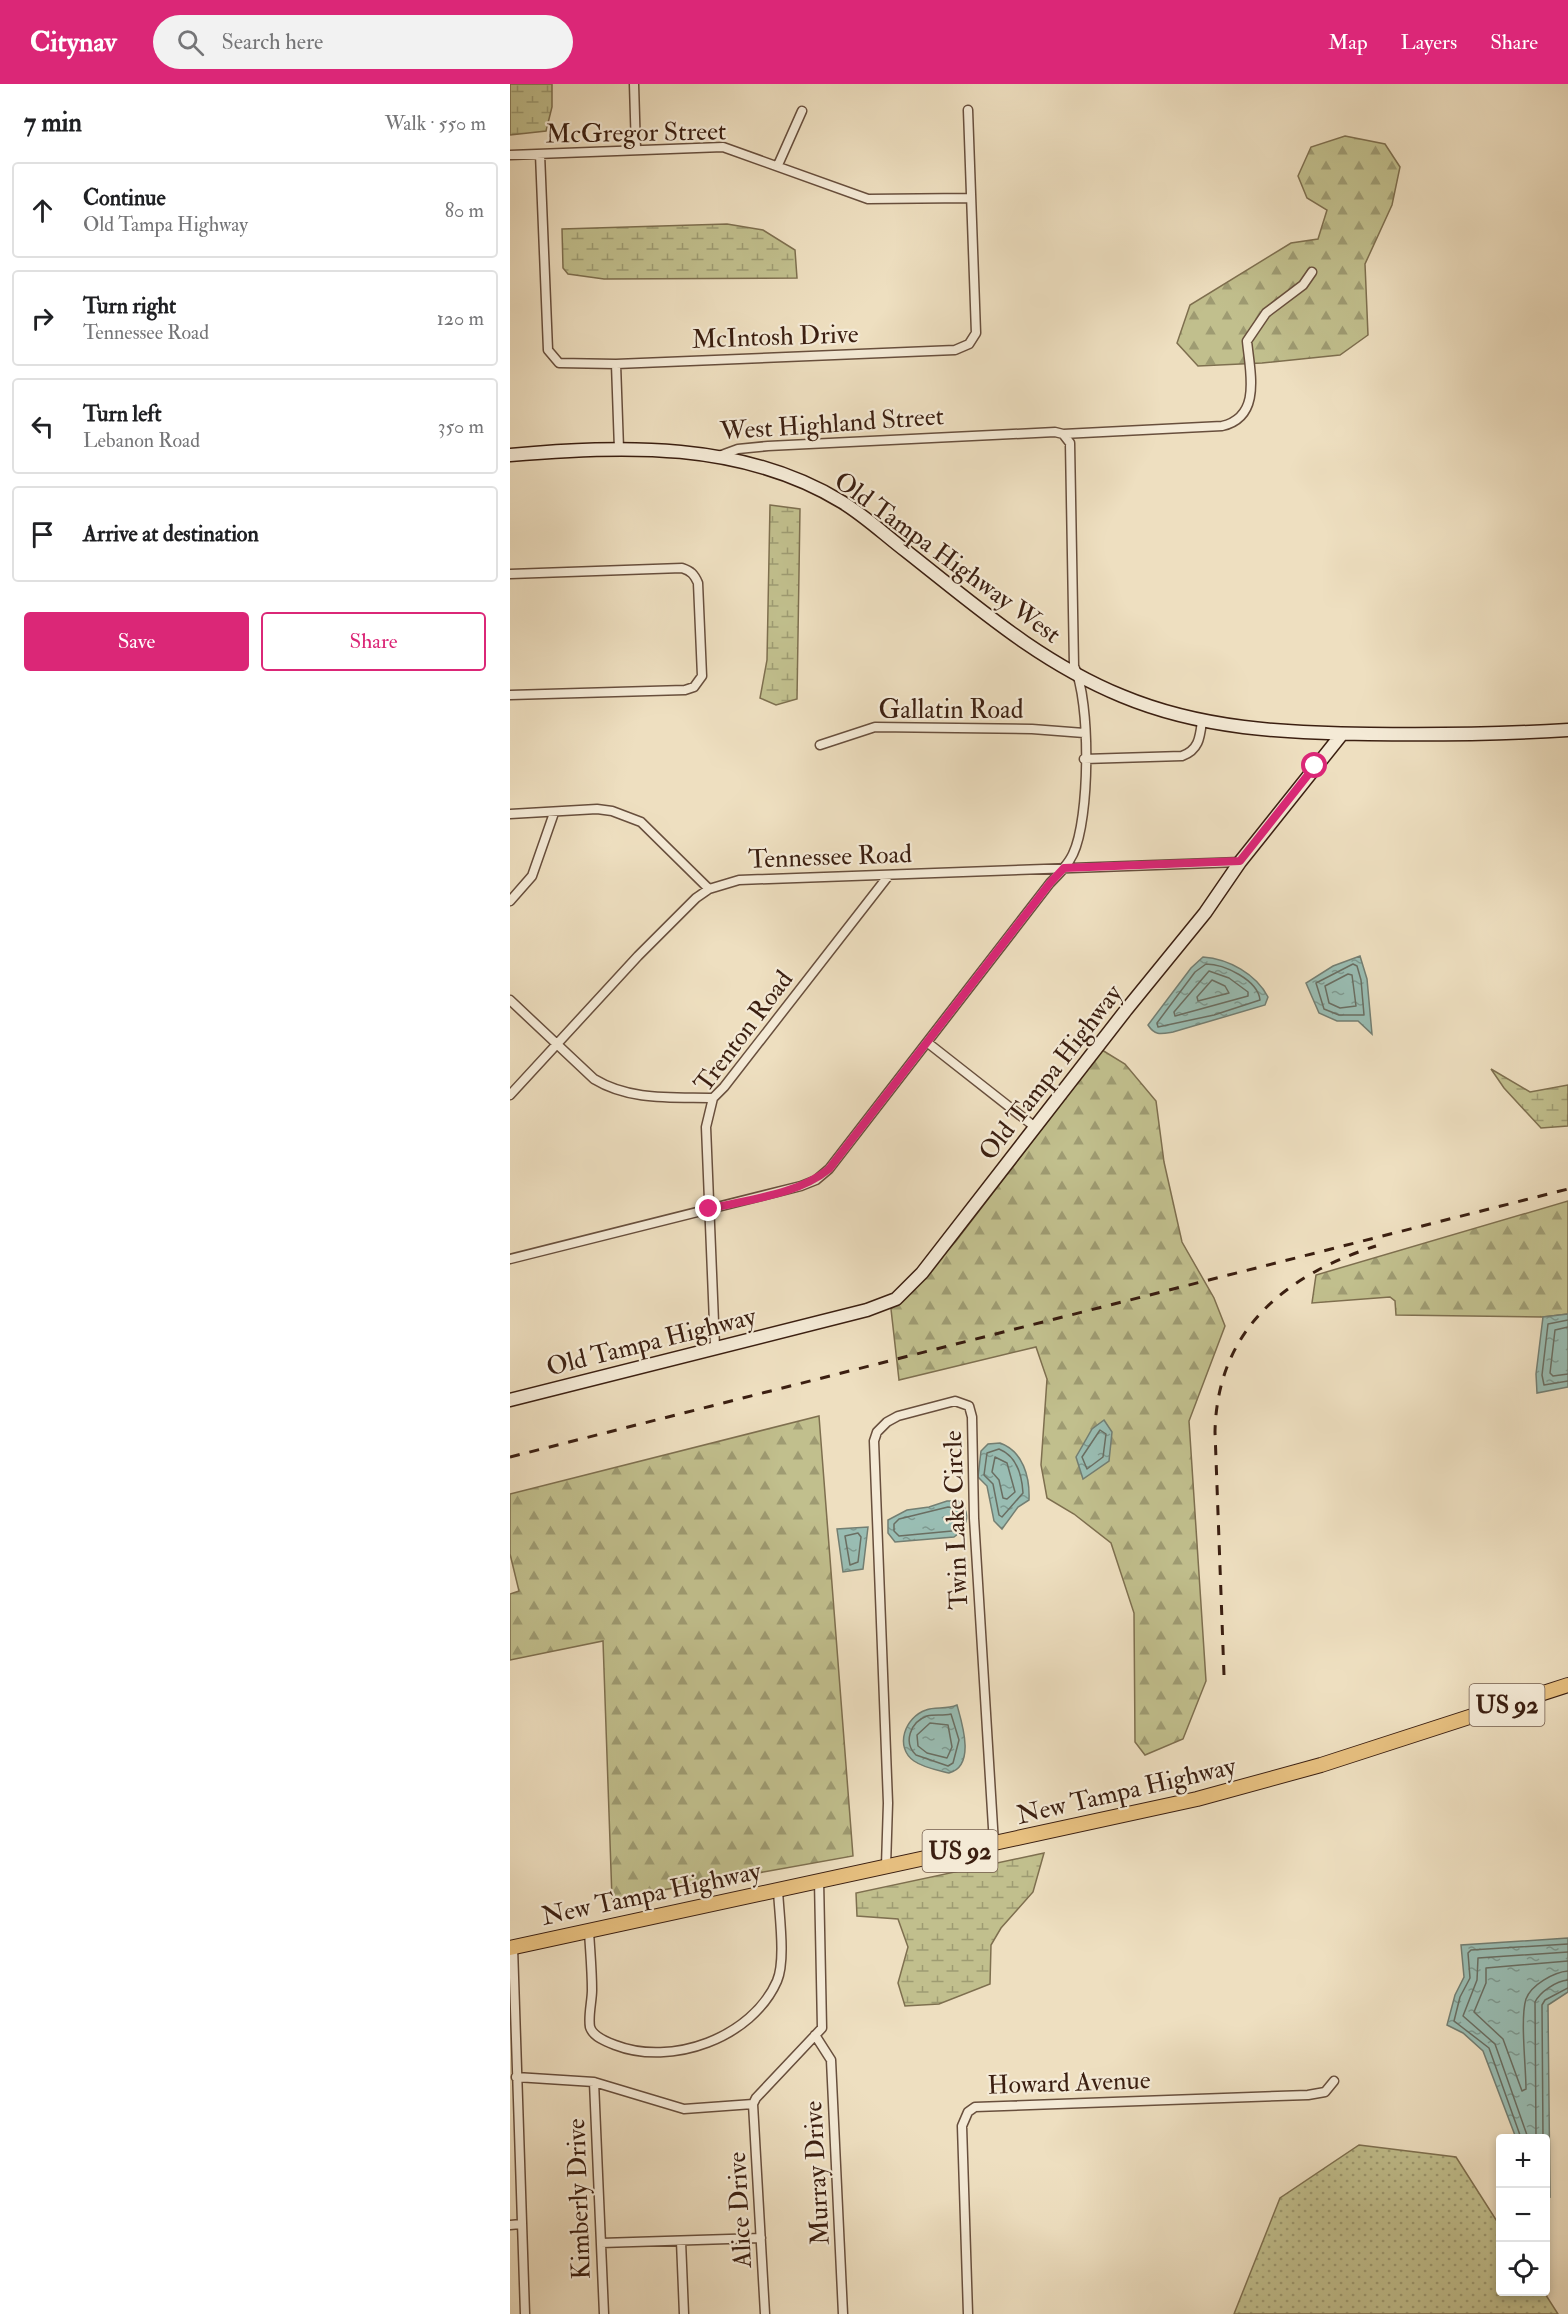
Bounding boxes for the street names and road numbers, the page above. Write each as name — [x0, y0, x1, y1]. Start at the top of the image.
street label: McGregor Street — [545, 115, 727, 151]
street label: McIntosh Drive — [691, 318, 859, 356]
street label: West Highland Street — [718, 400, 945, 448]
street label: Old Tampa Highway West — [827, 465, 1067, 652]
street label: Gallatin Road — [878, 694, 1024, 726]
street label: Tennessee Road — [748, 838, 913, 876]
street label: Trenton Road — [688, 964, 800, 1099]
street label: Old Tampa Highway — [972, 978, 1131, 1168]
street label: Old Tampa Highway — [543, 1300, 760, 1384]
street label: Twin Lake Circle — [937, 1430, 975, 1610]
road number: US 92 — [1470, 1684, 1544, 1726]
street label: New Tampa Highway — [1014, 1750, 1240, 1833]
road number: US 92 — [922, 1830, 998, 1872]
street label: New Tampa Highway — [538, 1855, 765, 1934]
street label: Howard Avenue — [987, 2064, 1151, 2102]
street label: Murray Drive — [797, 2100, 837, 2246]
street label: Kimberly Drive — [560, 2118, 598, 2280]
street label: Alice Drive — [721, 2151, 759, 2270]

